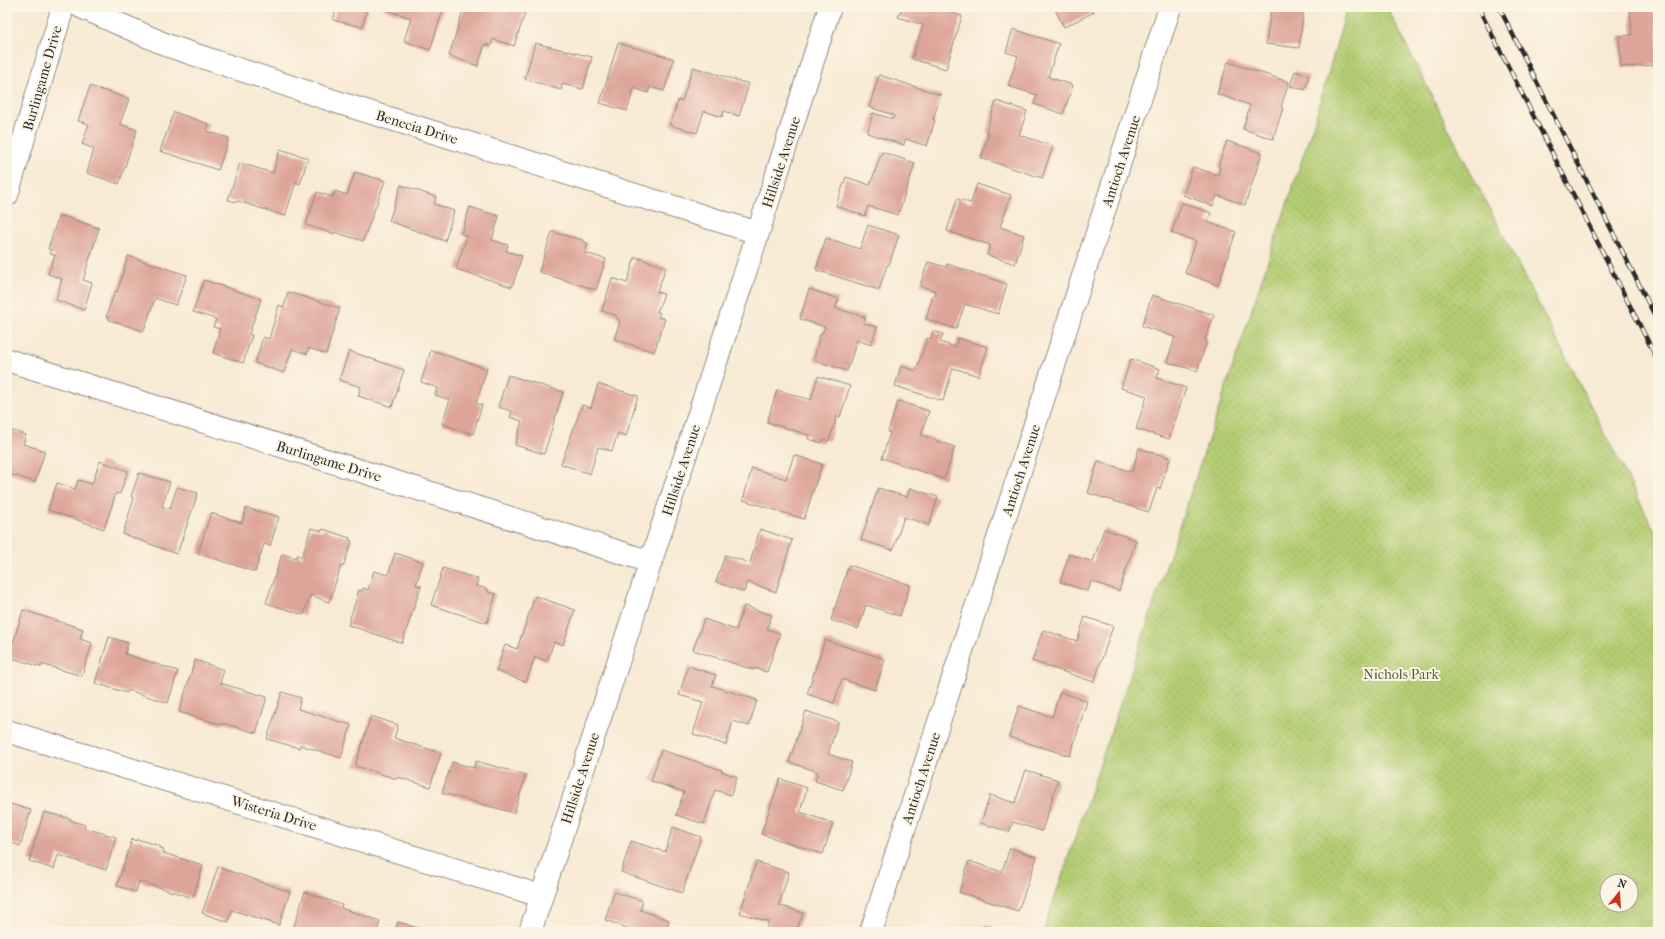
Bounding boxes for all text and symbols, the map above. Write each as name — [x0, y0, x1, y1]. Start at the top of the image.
street label: Burlingame Drive — [19, 23, 66, 133]
street label: Benecia Drive — [374, 107, 460, 148]
street label: Antioch Avenue — [1098, 113, 1144, 210]
street label: Hillside Avenue — [759, 114, 804, 210]
street label: Hillside Avenue — [659, 422, 704, 518]
street label: Antioch Avenue — [998, 422, 1044, 519]
street label: Burlingame Drive — [274, 437, 383, 486]
park label: Nichols Park — [1363, 666, 1439, 683]
street label: Hillside Avenue — [558, 730, 603, 826]
street label: Antioch Avenue — [898, 730, 944, 827]
street label: Wisteria Drive — [228, 792, 319, 835]
north arrow — [1599, 873, 1639, 913]
text: N — [1616, 876, 1629, 892]

